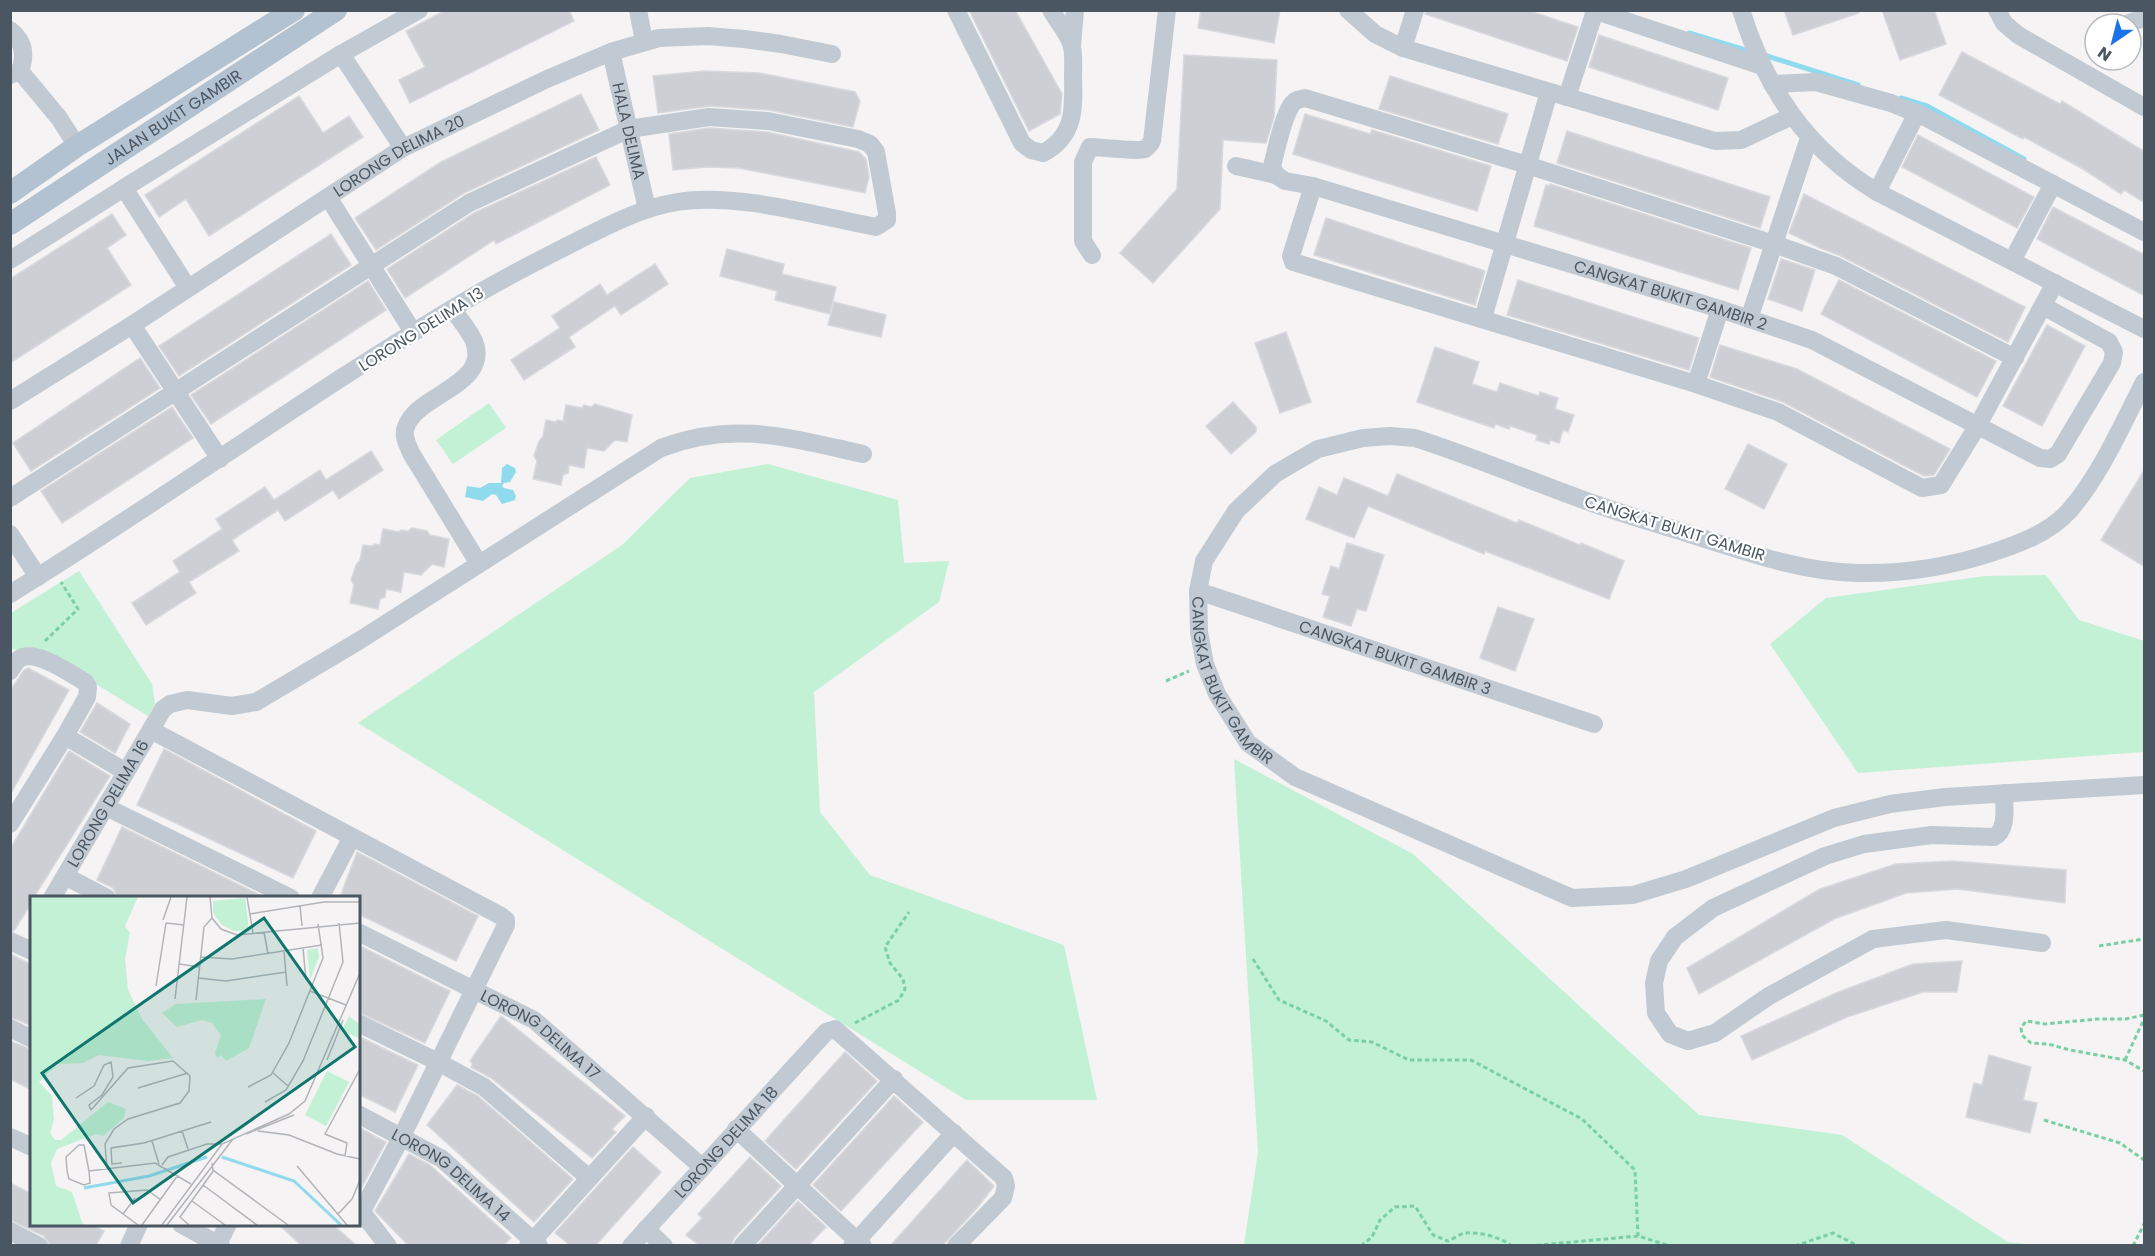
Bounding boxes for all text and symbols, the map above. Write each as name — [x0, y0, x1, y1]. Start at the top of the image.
north arrow — [2083, 12, 2143, 72]
text: N — [2093, 41, 2116, 67]
street label: JALAN BUKIT GAMBIR — [100, 64, 247, 171]
street label: HALA DELIMA — [606, 80, 651, 182]
street label: LORONG DELIMA 20 — [329, 109, 468, 203]
street label: CANGKAT BUKIT GAMBIR 2 — [1571, 254, 1770, 336]
street label: LORONG DELIMA 13 — [354, 282, 488, 377]
street label: CANGKAT BUKIT GAMBIR — [1582, 490, 1768, 567]
street label: CANGKAT BUKIT GAMBIR — [1186, 596, 1278, 770]
street label: CANGKAT BUKIT GAMBIR 3 — [1296, 615, 1494, 701]
street label: LORONG DELIMA 16 — [62, 735, 155, 871]
inset map — [30, 896, 360, 1226]
street label: LORONG DELIMA 17 — [477, 984, 605, 1085]
street label: LORONG DELIMA 18 — [669, 1081, 783, 1203]
street label: LORONG DELIMA 14 — [387, 1123, 515, 1227]

